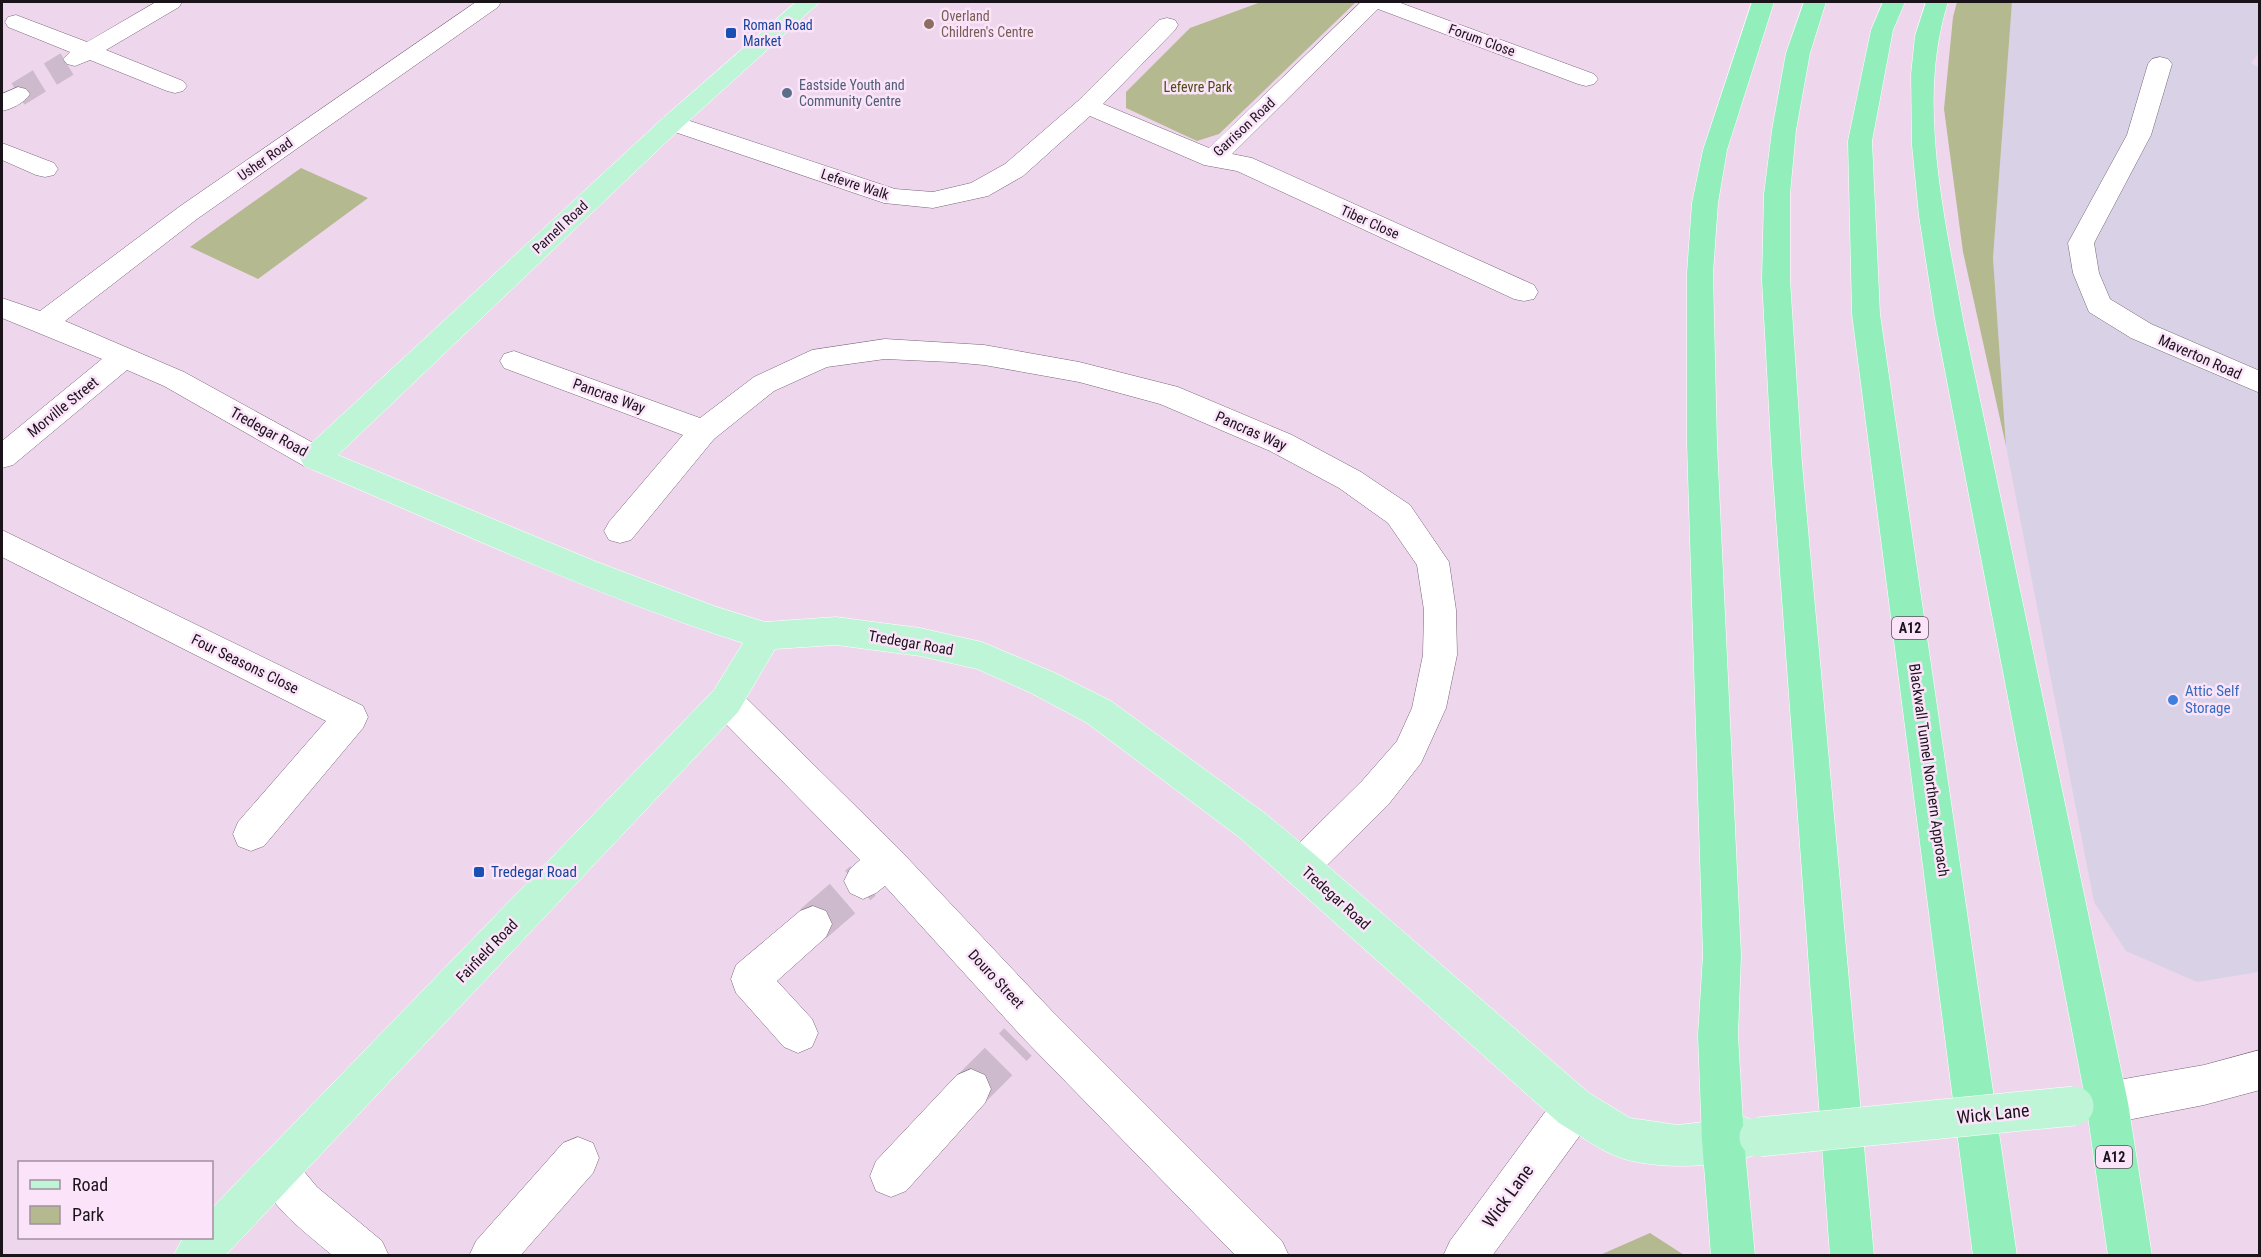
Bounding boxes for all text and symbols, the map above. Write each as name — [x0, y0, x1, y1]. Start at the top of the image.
place label: Overland Children's Centre — [941, 8, 1034, 40]
place label: Roman Road Market — [743, 17, 813, 49]
marker: Overland Children's Centre — [922, 17, 936, 31]
street label: Forum Close — [1447, 21, 1518, 60]
marker: Roman Road Market — [724, 26, 738, 40]
place label: Eastside Youth and Community Centre — [799, 77, 905, 109]
park label: Lefevre Park — [1164, 79, 1233, 95]
marker: Eastside Youth and Community Centre — [780, 86, 794, 100]
street label: Garrison Road — [1210, 94, 1278, 160]
street label: Usher Road — [235, 134, 295, 184]
street label: Lefevre Walk — [819, 165, 892, 203]
street label: Parnell Road — [529, 197, 591, 257]
street label: Tiber Close — [1338, 202, 1402, 242]
street label: Maverton Road — [2156, 331, 2244, 383]
street label: Morville Street — [24, 373, 102, 441]
street label: Pancras Way — [570, 375, 648, 417]
street label: Tredegar Road — [227, 403, 311, 461]
street label: Pancras Way — [1213, 407, 1289, 455]
road number: A12 — [1892, 617, 1928, 639]
street label: Tredegar Road — [867, 627, 955, 659]
street label: Four Seasons Close — [188, 630, 302, 698]
street label: Blackwall Tunnel Northern Approach — [1905, 662, 1953, 878]
place label: Attic Self Storage — [2185, 682, 2239, 717]
marker: Attic Self Storage — [2166, 693, 2180, 707]
place label: Tredegar Road — [491, 863, 577, 881]
street label: Tredegar Road — [1298, 863, 1374, 933]
marker: Tredegar Road — [472, 865, 486, 879]
street label: Fairfield Road — [452, 916, 522, 986]
street label: Douro Street — [964, 946, 1028, 1012]
street label: Wick Lane — [1956, 1099, 2030, 1128]
road number: A12 — [2096, 1146, 2132, 1168]
street label: Wick Lane — [1478, 1160, 1537, 1231]
legend — [18, 1161, 213, 1239]
text: Road — [72, 1174, 108, 1195]
text: Park — [72, 1204, 104, 1225]

